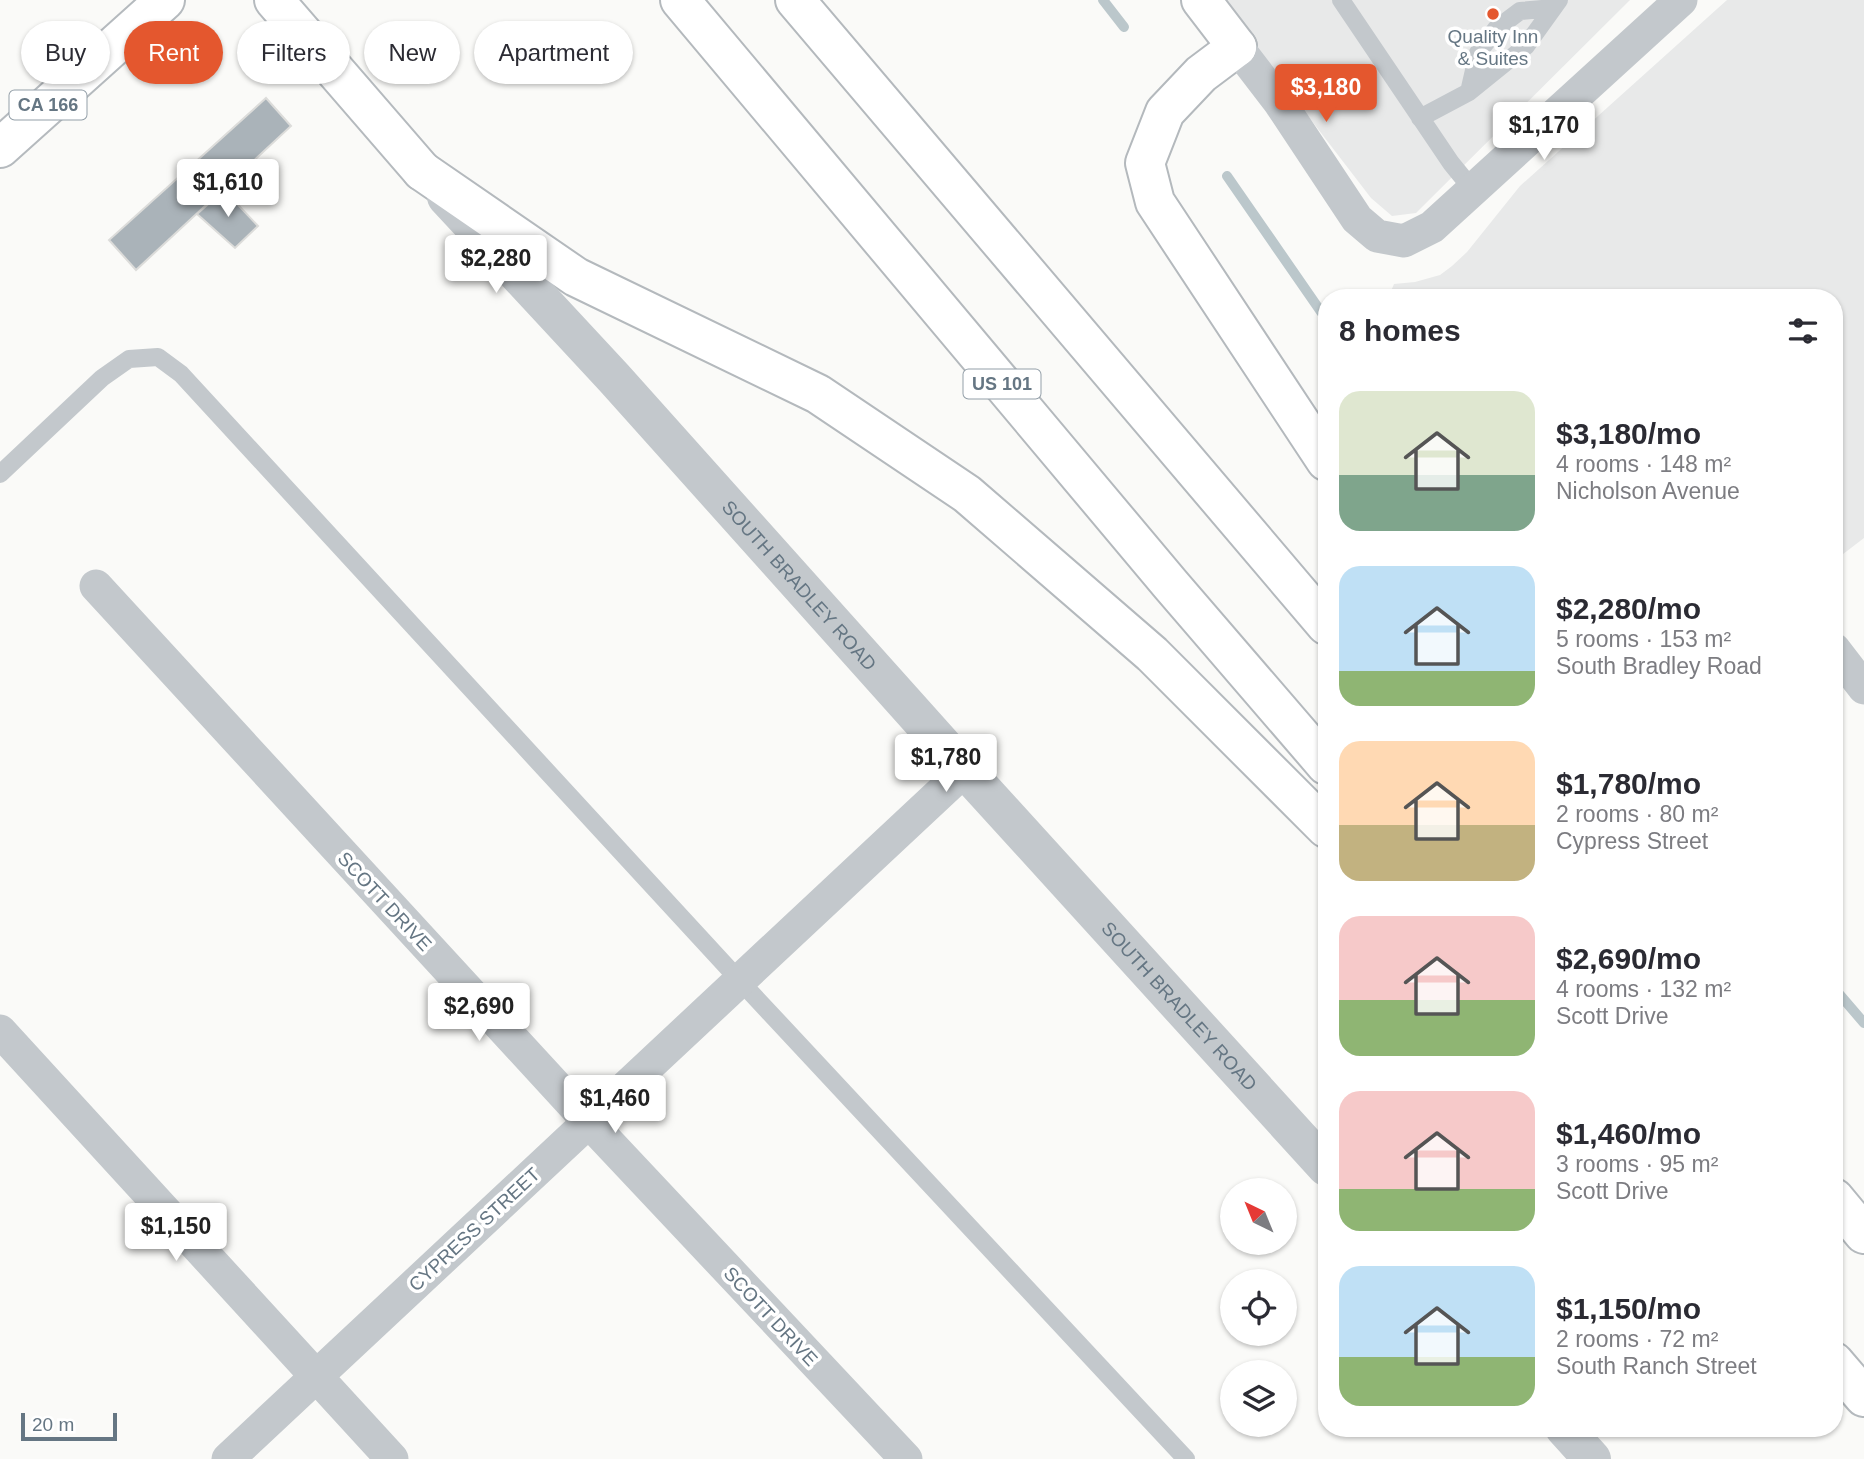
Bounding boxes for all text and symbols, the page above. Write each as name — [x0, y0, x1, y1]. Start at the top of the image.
marker: Quality Inn & Suites — [1485, 6, 1501, 22]
chip: Buy — [21, 21, 110, 84]
chip: Rent — [124, 21, 223, 84]
chip: Filters — [237, 21, 350, 84]
chip: New — [364, 21, 460, 84]
chip: Apartment — [474, 21, 633, 84]
place label: Quality Inn & Suites — [1448, 26, 1538, 69]
pin: $3,180 — [1269, 64, 1383, 124]
text: $3,180 — [1291, 74, 1361, 100]
road number: CA 166 — [9, 90, 86, 120]
pin: $1,170 — [1487, 102, 1601, 162]
text: $1,170 — [1509, 112, 1579, 138]
pin: $1,610 — [171, 160, 285, 219]
text: $1,610 — [193, 169, 263, 195]
pin: $2,280 — [439, 236, 553, 295]
text: $2,280 — [461, 245, 531, 271]
icon: filters — [1784, 312, 1822, 350]
text: 8 homes — [1339, 314, 1461, 347]
road number: US 101 — [964, 370, 1040, 398]
text: $3,180/mo — [1556, 417, 1701, 450]
icon: home — [1395, 419, 1479, 503]
text: 4 rooms · 148 m² — [1556, 451, 1731, 477]
text: Nicholson Avenue — [1556, 478, 1740, 504]
street label: SOUTH BRADLEY ROAD — [718, 496, 880, 675]
text: $2,280/mo — [1556, 592, 1701, 625]
icon: home — [1395, 594, 1479, 678]
text: 5 rooms · 153 m² — [1556, 626, 1731, 652]
text: South Bradley Road — [1556, 653, 1762, 679]
pin: $1,780 — [889, 734, 1003, 794]
text: $1,780 — [911, 744, 981, 770]
text: $1,780/mo — [1556, 767, 1701, 800]
icon: home — [1395, 769, 1479, 853]
text: 2 rooms · 80 m² — [1556, 801, 1718, 827]
text: Cypress Street — [1556, 828, 1708, 854]
street label: SCOTT DRIVE — [334, 848, 436, 955]
street label: SOUTH BRADLEY ROAD — [1097, 918, 1261, 1095]
text: $2,690/mo — [1556, 942, 1701, 975]
icon: home — [1395, 944, 1479, 1028]
text: 4 rooms · 132 m² — [1556, 976, 1731, 1002]
pin: $2,690 — [422, 984, 536, 1043]
text: $2,690 — [444, 993, 514, 1019]
text: Scott Drive — [1556, 1003, 1668, 1029]
pin: $1,460 — [558, 1076, 672, 1135]
text: $1,460 — [580, 1085, 650, 1111]
text: $1,460/mo — [1556, 1117, 1701, 1150]
icon: home — [1395, 1119, 1479, 1203]
text: 3 rooms · 95 m² — [1556, 1151, 1718, 1177]
street label: CYPRESS STREET — [405, 1163, 544, 1295]
north arrow — [1220, 1178, 1297, 1255]
map controls — [1220, 1178, 1297, 1437]
text: Scott Drive — [1556, 1178, 1668, 1204]
pin: $1,150 — [119, 1204, 233, 1263]
text: $1,150 — [141, 1213, 211, 1239]
street label: SCOTT DRIVE — [720, 1263, 822, 1370]
button: locate — [1220, 1269, 1297, 1346]
text: $1,150/mo — [1556, 1292, 1701, 1325]
icon: home — [1395, 1294, 1479, 1378]
text: 2 rooms · 72 m² — [1556, 1326, 1718, 1352]
text: South Ranch Street — [1556, 1353, 1757, 1379]
button: layers — [1220, 1360, 1297, 1437]
scale bar — [21, 1410, 117, 1442]
text: 20 m — [32, 1414, 74, 1435]

